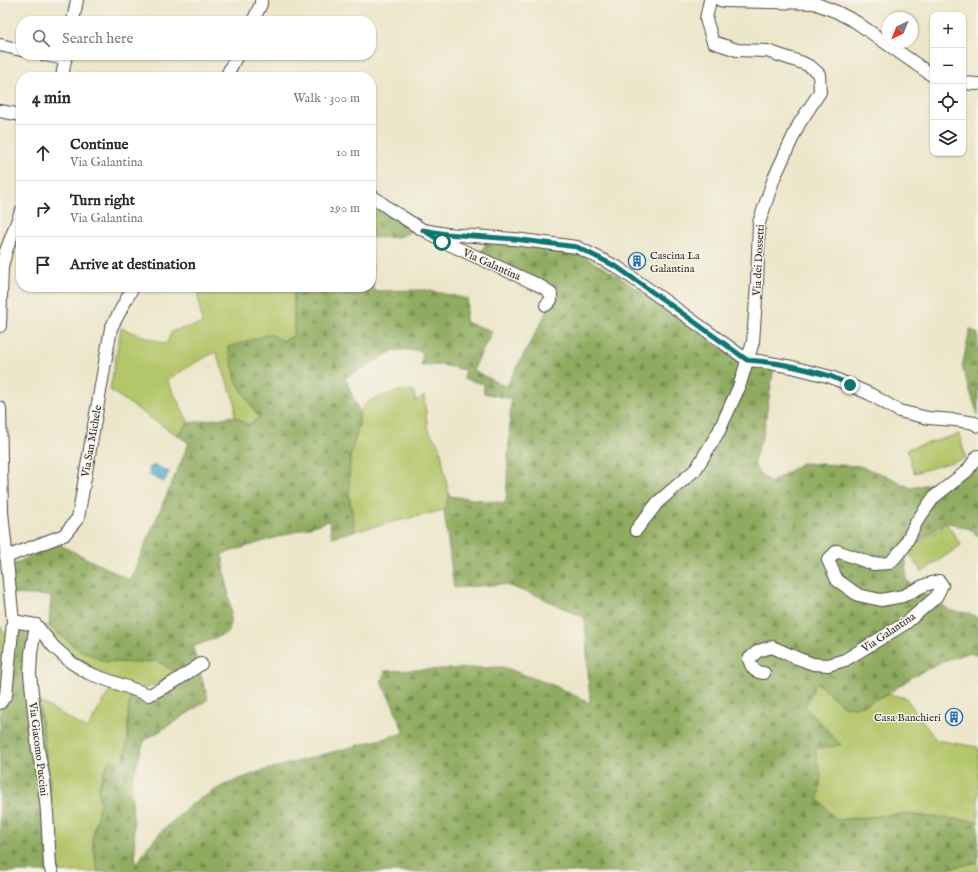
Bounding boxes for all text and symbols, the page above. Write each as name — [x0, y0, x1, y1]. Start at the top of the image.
north arrow — [882, 12, 918, 48]
map controls — [930, 12, 966, 156]
button: + — [930, 12, 966, 48]
search box — [16, 16, 376, 60]
icon: search — [30, 27, 52, 49]
text: Search here — [62, 29, 133, 48]
button: − — [930, 48, 966, 84]
button: locate — [930, 84, 966, 120]
text: 4 min — [32, 88, 71, 109]
text: Walk · 300 m — [293, 90, 360, 107]
button: layers — [930, 120, 966, 156]
text: Continue — [70, 135, 128, 154]
icon: ahead — [32, 142, 54, 164]
text: 10 m — [336, 144, 360, 161]
text: Via Galantina — [70, 154, 143, 171]
text: Turn right — [70, 191, 135, 210]
icon: right — [32, 198, 54, 220]
text: 290 m — [329, 200, 360, 217]
text: Via Galantina — [70, 210, 143, 227]
street label: Via dei Dossetti — [750, 224, 768, 297]
route start — [433, 233, 451, 251]
street label: Via Galantina — [460, 246, 523, 284]
place label: Cascina La Galantina — [650, 249, 700, 276]
building icon: Cascina La Galantina — [627, 251, 647, 271]
icon: arrive — [32, 254, 54, 276]
text: Arrive at destination — [70, 255, 196, 274]
route end — [841, 376, 859, 394]
street label: Via San Michele — [79, 404, 105, 479]
street label: Via Galantina — [858, 610, 918, 656]
street label: Via Giacomo Puccini — [25, 700, 51, 797]
building icon: Casa Banchieri — [944, 707, 964, 727]
place label: Casa Banchieri — [874, 711, 941, 725]

